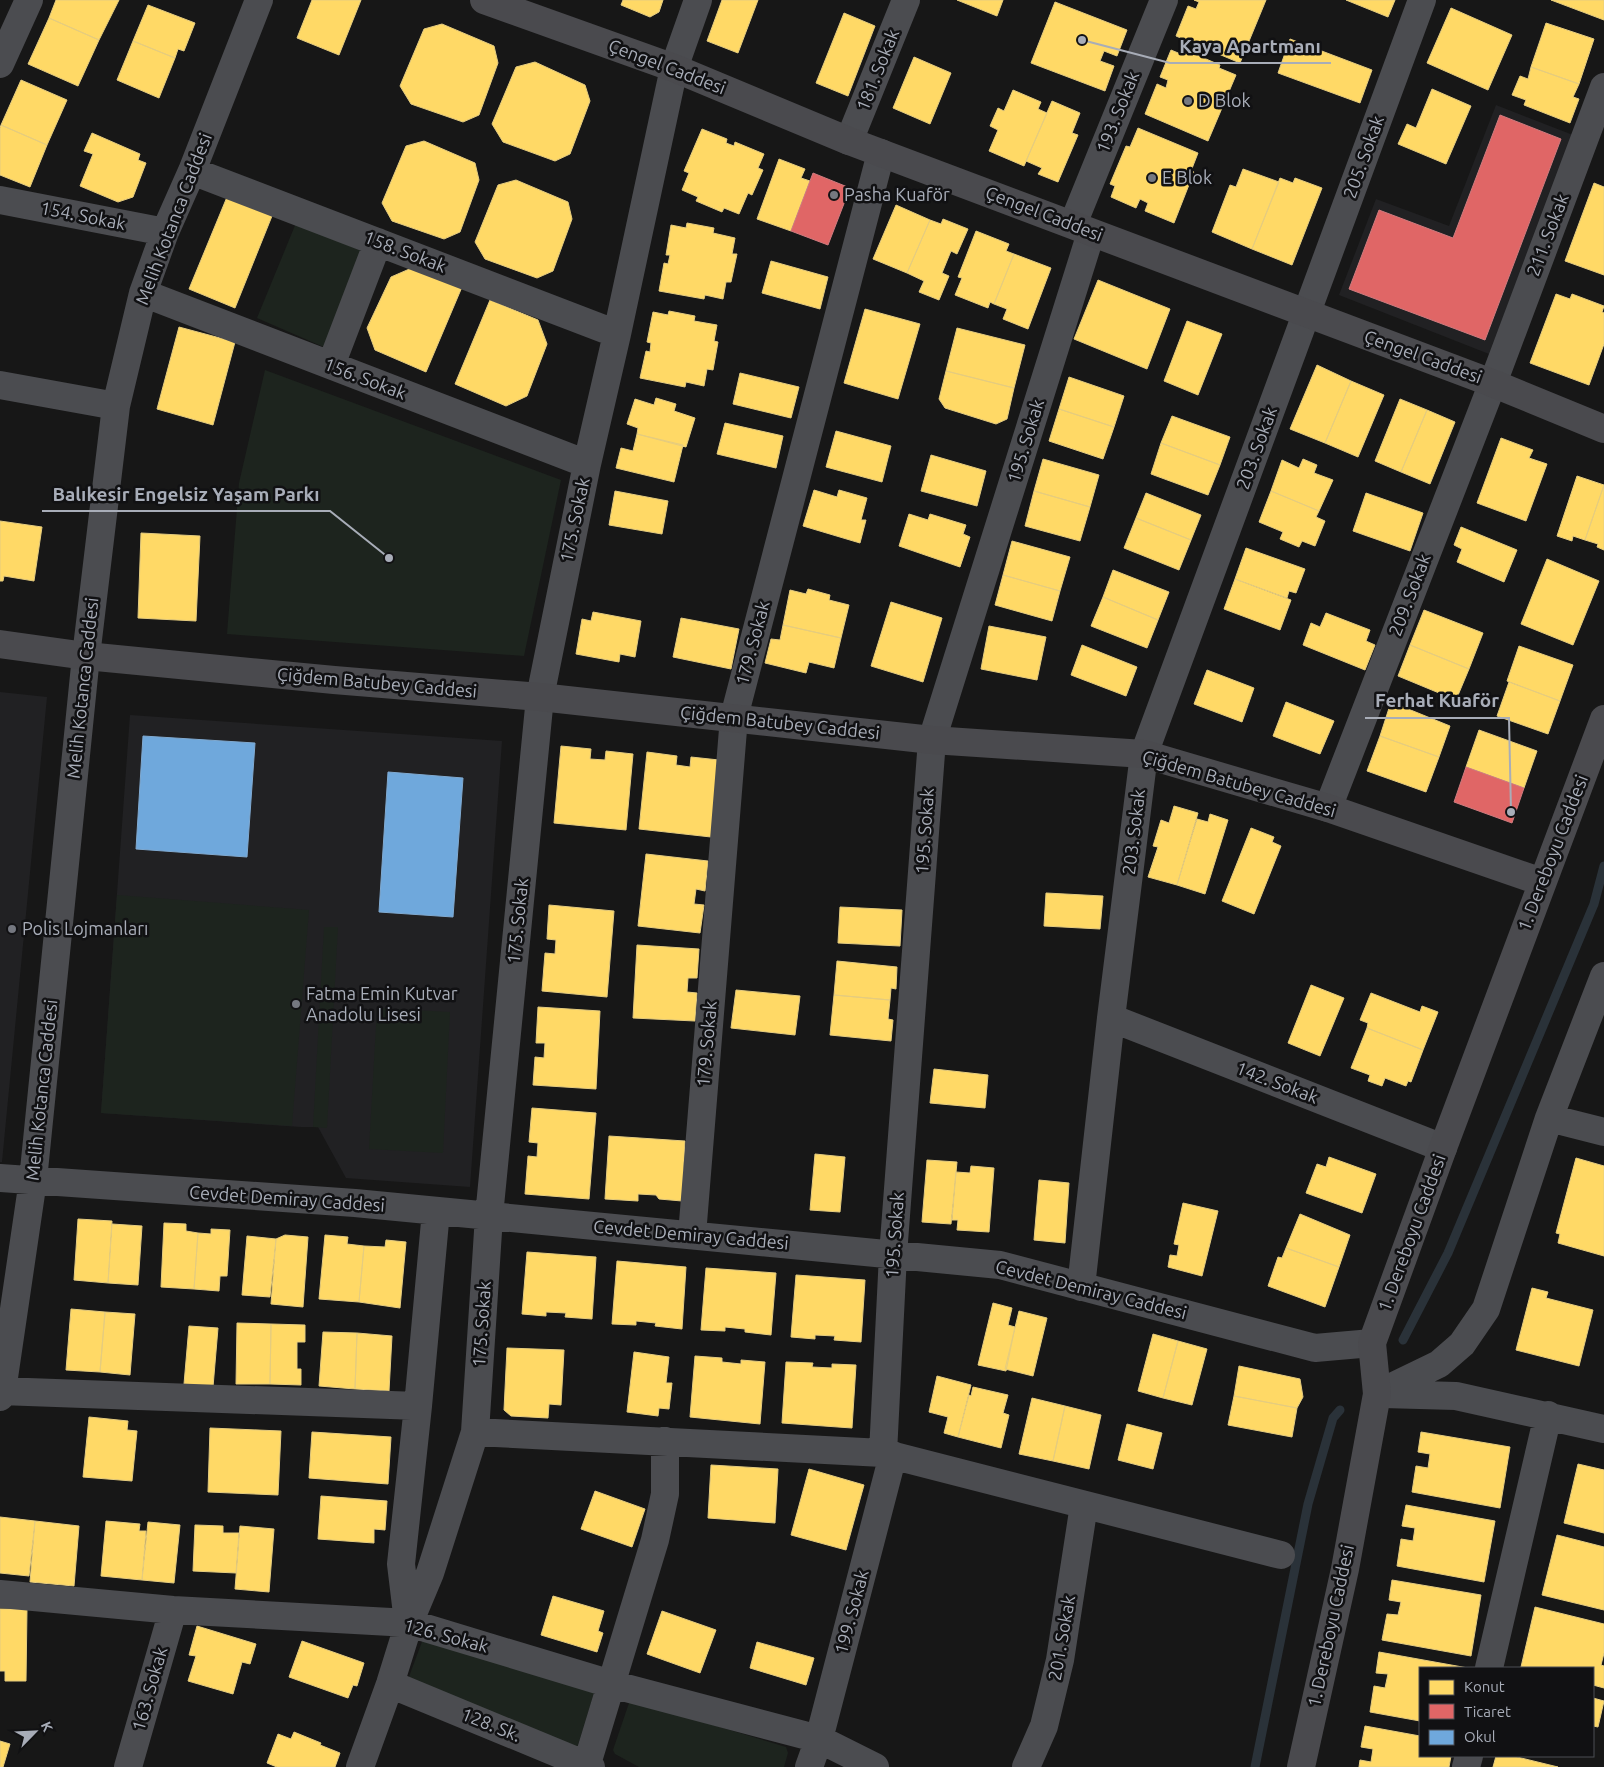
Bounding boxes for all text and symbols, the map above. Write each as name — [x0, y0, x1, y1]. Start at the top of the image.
street label: 181. Sokak — [852, 26, 903, 113]
callout: Kaya Apartmanı — [1170, 29, 1331, 63]
street label: Çengel Caddesi — [606, 35, 729, 98]
text: Kaya Apartmanı — [1179, 35, 1321, 57]
street label: 193. Sokak — [1092, 68, 1143, 155]
place label: D Blok — [1198, 90, 1251, 110]
marker: D Blok — [1182, 95, 1194, 107]
street label: 205. Sokak — [1339, 113, 1387, 201]
street label: Melih Kotanca Caddesi — [131, 130, 215, 307]
place label: E Blok — [1162, 167, 1212, 187]
marker: E Blok — [1146, 172, 1158, 184]
street label: Çengel Caddesi — [983, 182, 1106, 245]
place label: Pasha Kuaför — [844, 184, 950, 204]
marker: Pasha Kuaför — [828, 189, 840, 201]
street label: 211. Sokak — [1522, 191, 1572, 279]
street label: 154. Sokak — [39, 197, 128, 233]
street label: 158. Sokak — [361, 226, 449, 276]
street label: Çengel Caddesi — [1362, 325, 1485, 387]
street label: 156. Sokak — [321, 353, 409, 403]
street label: 195. Sokak — [1003, 396, 1047, 485]
street label: 203. Sokak — [1232, 404, 1280, 492]
street label: 175. Sokak — [555, 475, 593, 564]
callout: Balıkesir Engelsiz Yaşam Parkı — [42, 477, 330, 511]
text: Balıkesir Engelsiz Yaşam Parkı — [52, 483, 320, 505]
street label: 209. Sokak — [1384, 551, 1434, 639]
street label: Melih Kotanca Caddesi — [63, 596, 101, 779]
street label: 179. Sokak — [731, 598, 773, 687]
street label: Çiğdem Batubey Caddesi — [276, 663, 478, 701]
callout: Ferhat Kuaför — [1365, 684, 1509, 718]
text: Ferhat Kuaför — [1375, 689, 1499, 711]
street label: Çiğdem Batubey Caddesi — [679, 702, 881, 742]
street label: Çiğdem Batubey Caddesi — [1140, 746, 1338, 820]
street label: 1. Dereboyu Caddesi — [1513, 772, 1591, 934]
street label: 195. Sokak — [911, 787, 937, 875]
street label: 203. Sokak — [1118, 788, 1148, 876]
street label: 175. Sokak — [503, 877, 531, 965]
place label: Polis Lojmanları — [22, 918, 148, 938]
marker: Polis Lojmanları — [6, 923, 18, 935]
place label: Fatma Emin Kutvar Anadolu Lisesi — [306, 983, 458, 1024]
street label: Melih Kotanca Caddesi — [22, 998, 60, 1181]
marker: Fatma Emin Kutvar Anadolu Lisesi — [290, 998, 302, 1010]
street label: 179. Sokak — [692, 1000, 720, 1088]
street label: 142. Sokak — [1233, 1057, 1321, 1107]
street label: 1. Dereboyu Caddesi — [1373, 1151, 1449, 1314]
street label: Cevdet Demiray Caddesi — [188, 1181, 386, 1215]
street label: 195. Sokak — [881, 1191, 907, 1279]
street label: Cevdet Demiray Caddesi — [592, 1215, 790, 1253]
street label: Cevdet Demiray Caddesi — [994, 1256, 1189, 1322]
street label: 175. Sokak — [468, 1280, 494, 1368]
street label: 1. Dereboyu Caddesi — [1303, 1543, 1357, 1709]
street label: 199. Sokak — [830, 1567, 872, 1656]
street label: 201. Sokak — [1044, 1594, 1078, 1682]
street label: 126. Sokak — [402, 1614, 491, 1656]
street label: 163. Sokak — [128, 1644, 171, 1733]
legend — [1419, 1667, 1594, 1757]
text: Konut — [1464, 1678, 1505, 1695]
street label: 128. Sk. — [459, 1703, 524, 1745]
text: Ticaret — [1464, 1703, 1511, 1720]
north arrow — [10, 1707, 60, 1757]
text: K — [38, 1719, 56, 1735]
text: Okul — [1464, 1728, 1496, 1745]

